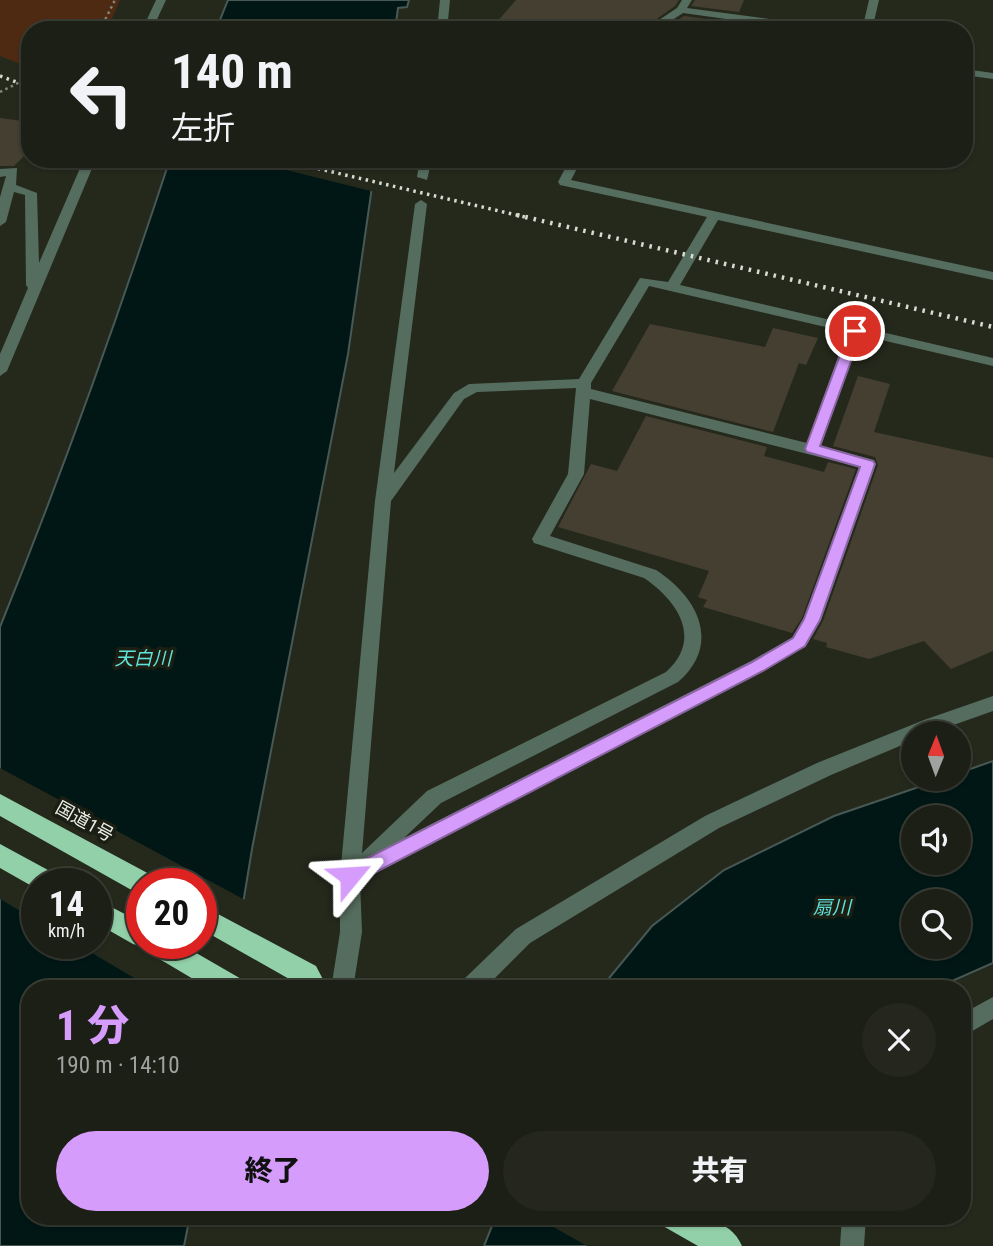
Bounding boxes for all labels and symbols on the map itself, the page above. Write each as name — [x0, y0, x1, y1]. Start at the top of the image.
pin — [825, 301, 885, 361]
water label: 天白川 — [114, 647, 173, 670]
north arrow — [901, 721, 971, 791]
street label: 国道1号 — [52, 797, 118, 845]
position arrow — [313, 839, 387, 913]
speed limit sign: 20 — [126, 868, 217, 959]
water label: 扇川 — [813, 896, 853, 919]

